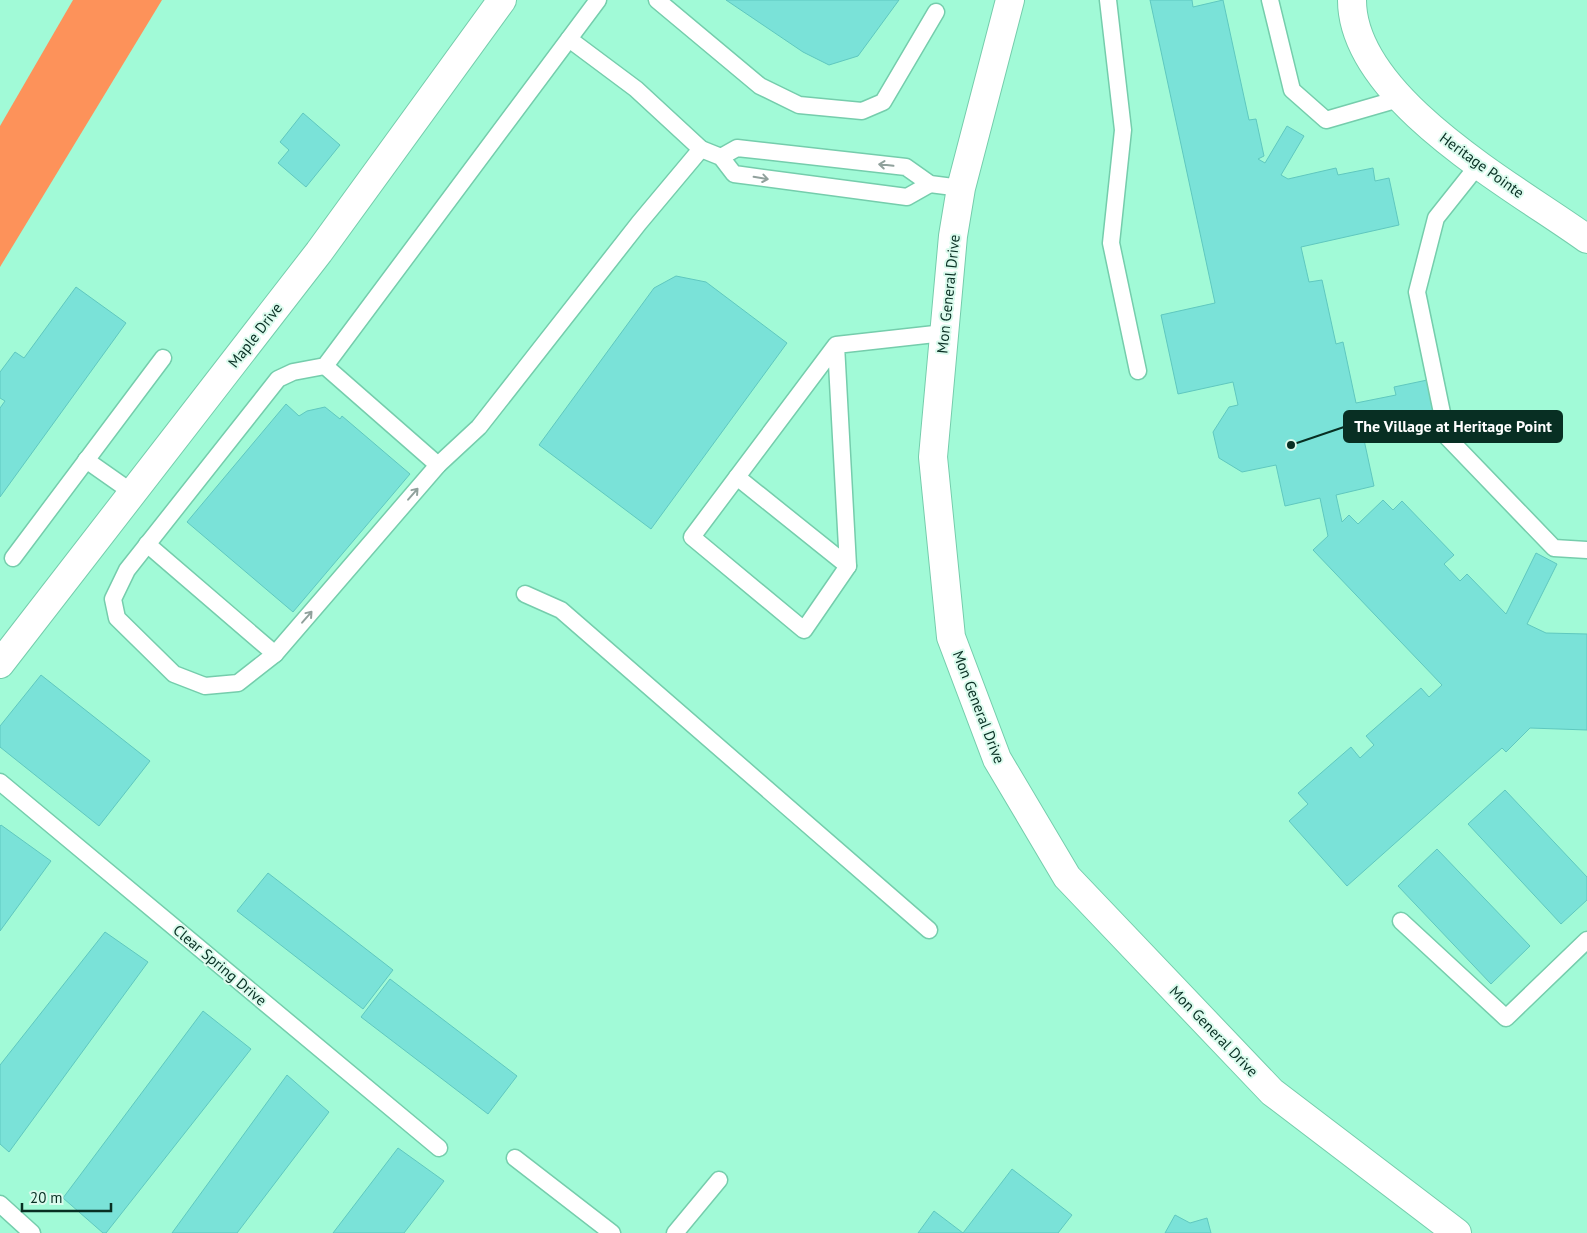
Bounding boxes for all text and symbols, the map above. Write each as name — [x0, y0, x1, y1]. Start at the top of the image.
street label: Heritage Pointe — [1436, 128, 1528, 202]
one-way arrow — [879, 160, 895, 170]
one-way arrow — [752, 174, 768, 184]
street label: Mon General Drive — [932, 234, 964, 354]
street label: Maple Drive — [224, 299, 286, 371]
callout: The Village at Heritage Point — [1344, 411, 1562, 442]
text: The Village at Heritage Point — [1354, 416, 1552, 436]
one-way arrow — [407, 488, 418, 501]
one-way arrow — [301, 611, 312, 624]
street label: Mon General Drive — [949, 648, 1009, 766]
street label: Clear Spring Drive — [169, 920, 271, 1010]
street label: Mon General Drive — [1166, 981, 1262, 1081]
scale bar — [22, 1180, 111, 1212]
text: 20 m — [30, 1188, 63, 1207]

